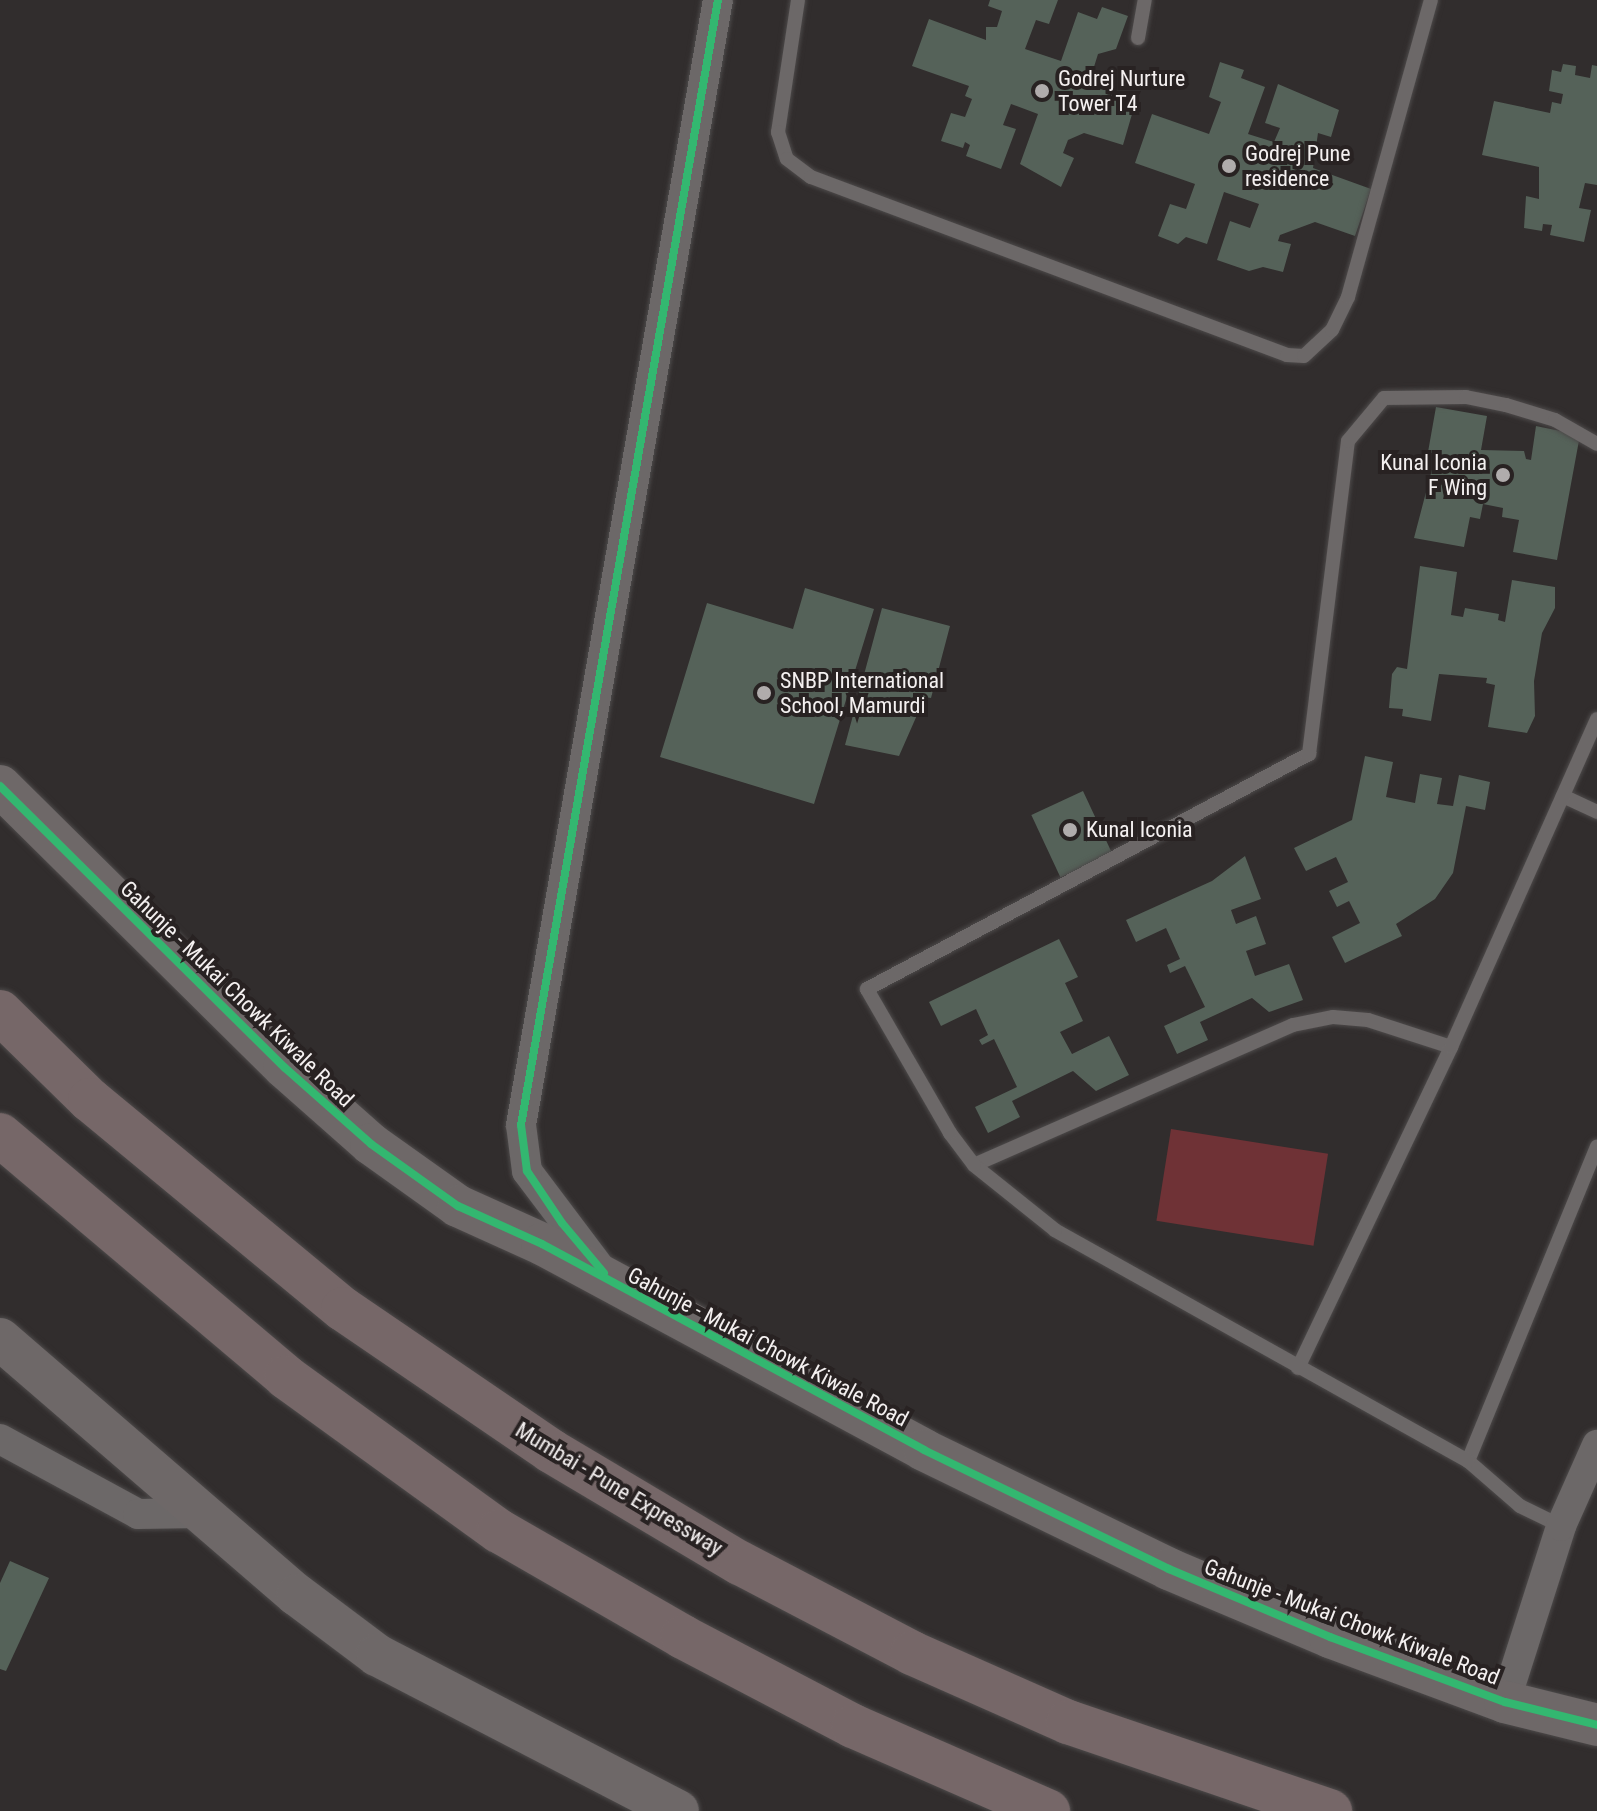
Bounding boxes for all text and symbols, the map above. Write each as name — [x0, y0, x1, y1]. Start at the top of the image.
place label: Godrej Nurture Tower T4 — [1058, 65, 1185, 116]
marker: Godrej Nurture Tower T4 — [1033, 82, 1051, 100]
place label: Godrej Pune residence — [1245, 140, 1351, 192]
marker: Godrej Pune residence — [1220, 157, 1238, 175]
place label: Kunal Iconia F Wing — [1380, 449, 1487, 500]
marker: Kunal Iconia F Wing — [1494, 466, 1512, 484]
place label: SNBP International School, Mamurdi — [780, 667, 944, 718]
marker: SNBP International School, Mamurdi — [755, 684, 773, 702]
place label: Kunal Iconia — [1086, 817, 1193, 843]
marker: Kunal Iconia — [1061, 821, 1079, 839]
street label: Gahunje - Mukai Chowk Kiwale Road — [115, 875, 359, 1113]
street label: Gahunje - Mukai Chowk Kiwale Road — [623, 1262, 913, 1432]
street label: Mumbai - Pune Expressway — [511, 1417, 727, 1561]
street label: Gahunje - Mukai Chowk Kiwale Road — [1201, 1553, 1503, 1691]

